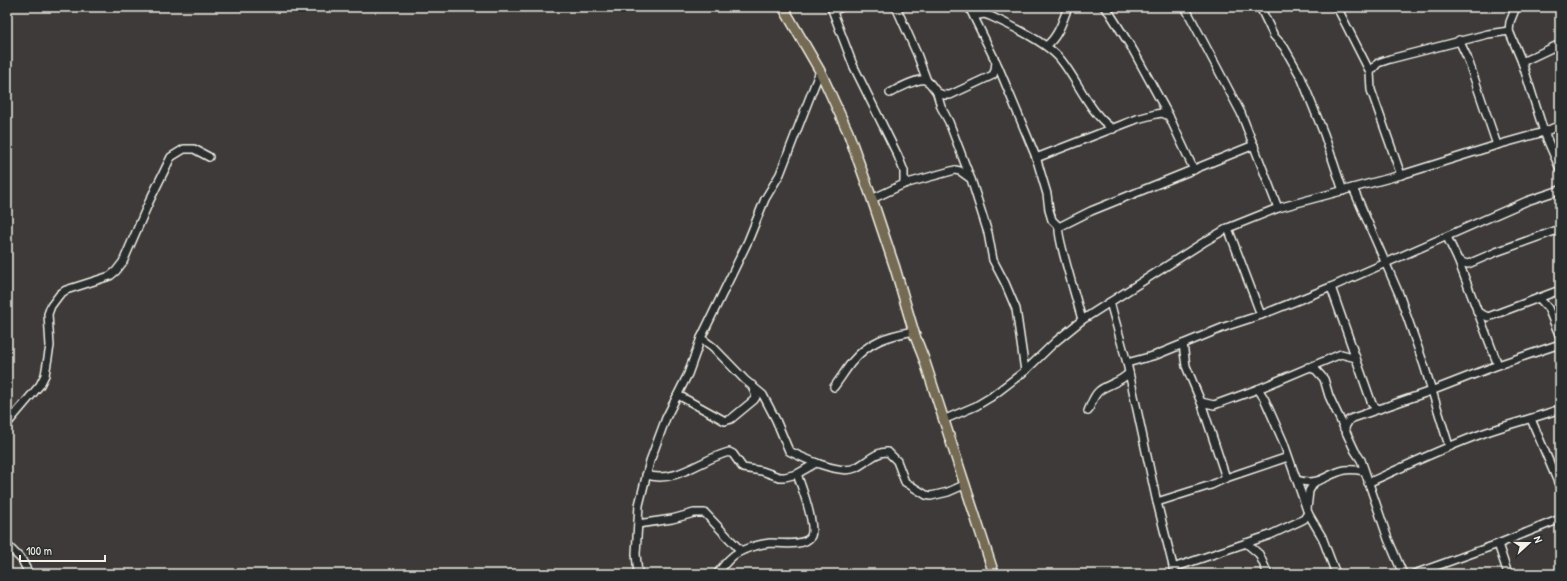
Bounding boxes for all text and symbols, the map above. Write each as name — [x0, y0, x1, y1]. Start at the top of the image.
north arrow — [1509, 523, 1549, 563]
text: N — [1531, 534, 1546, 545]
scale bar — [20, 537, 105, 563]
text: 100 m — [26, 542, 52, 559]

